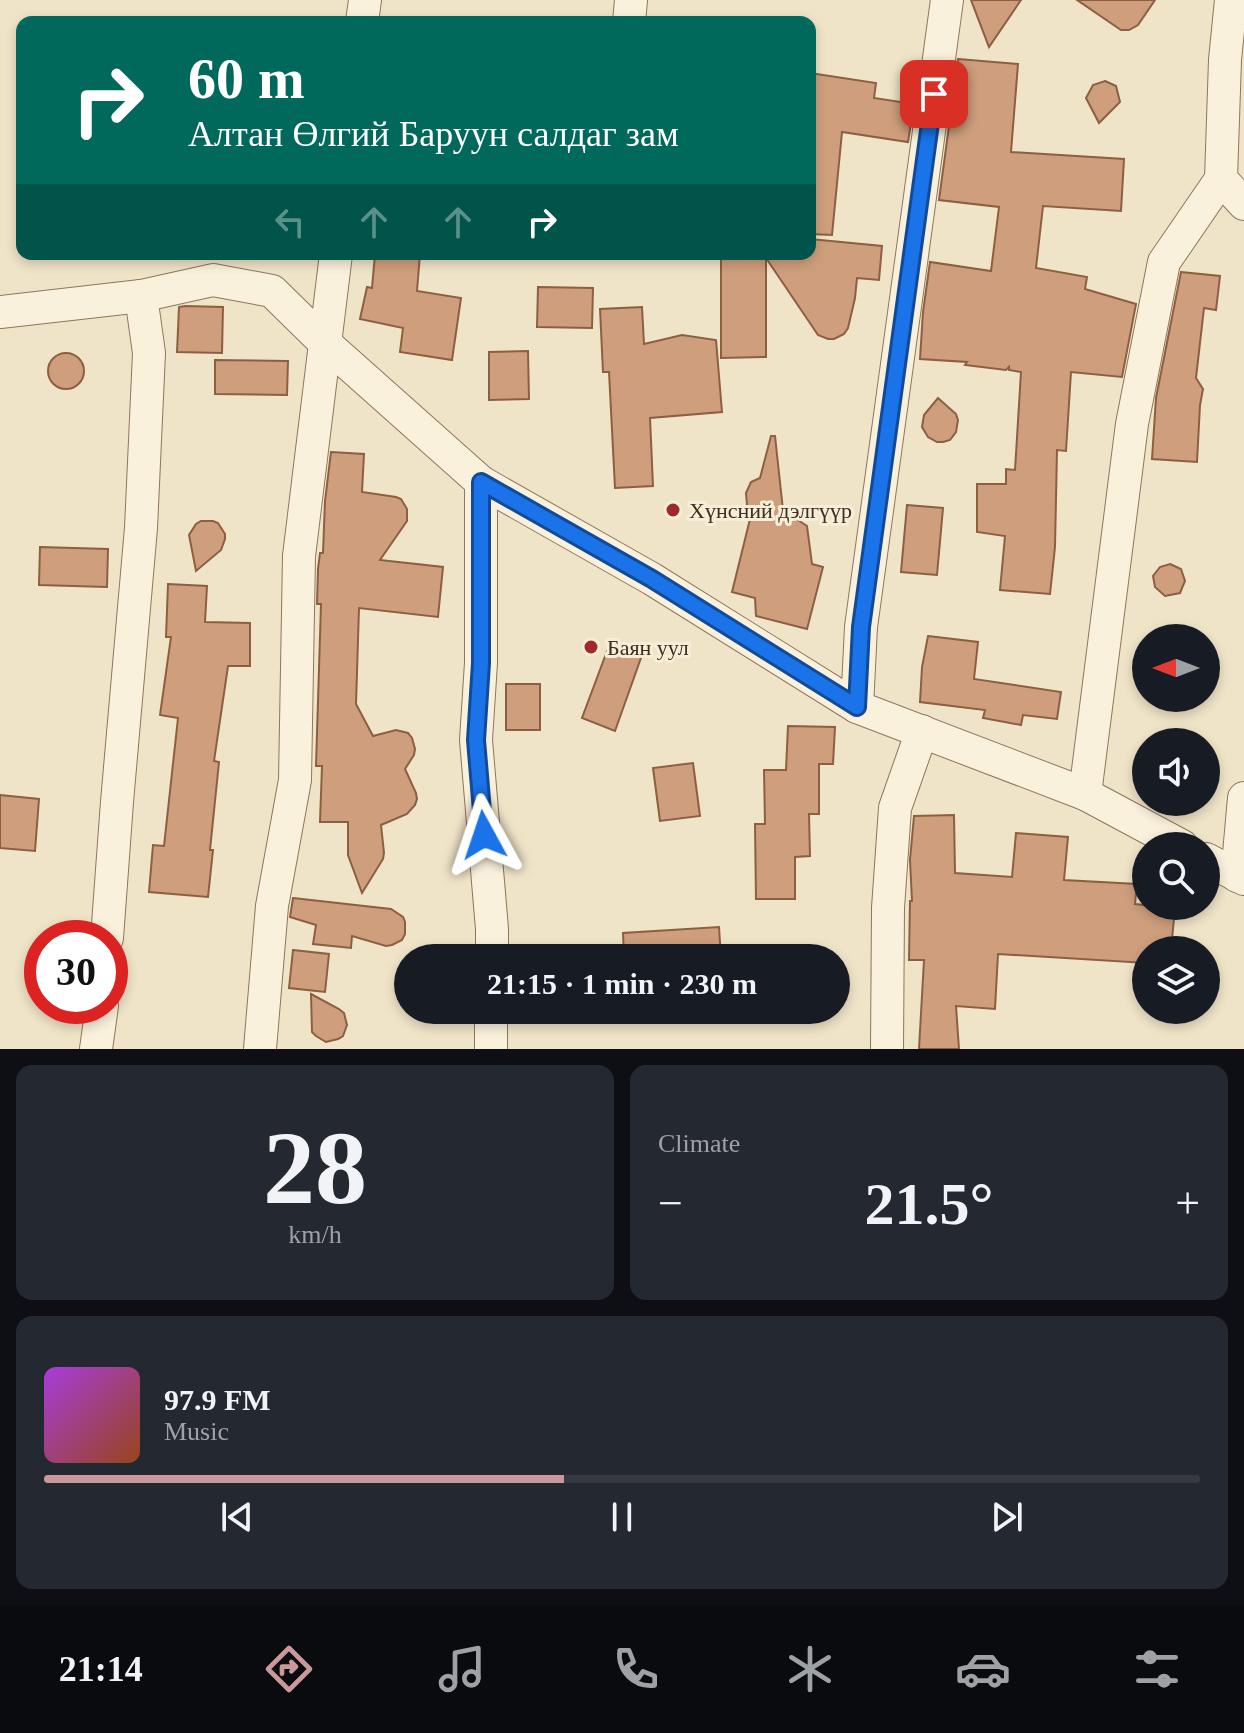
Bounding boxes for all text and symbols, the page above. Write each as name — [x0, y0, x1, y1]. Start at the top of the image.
icon: right — [56, 48, 160, 152]
text: 60 m — [188, 48, 305, 110]
pin — [900, 60, 968, 128]
icon: arrive — [912, 72, 956, 116]
text: Алтан Өлгий Баруун салдаг зам — [188, 114, 679, 154]
icon: left — [268, 200, 312, 244]
icon: ahead — [352, 200, 396, 244]
icon: ahead — [436, 200, 480, 244]
icon: right — [520, 200, 564, 244]
place label: Хүнсний дэлгүүр — [689, 498, 852, 523]
marker: Хүнсний дэлгүүр — [664, 501, 682, 519]
north arrow — [1132, 624, 1220, 712]
map controls — [1132, 624, 1220, 1024]
place label: Баян уул — [607, 635, 689, 660]
marker: Баян уул — [582, 638, 600, 656]
button: sound — [1132, 728, 1220, 816]
position arrow — [442, 793, 526, 877]
button: search — [1132, 832, 1220, 920]
speed limit sign: 30 — [24, 920, 128, 1024]
button: layers — [1132, 936, 1220, 1024]
text: 21:15 · 1 min · 230 m — [487, 967, 757, 1000]
text: 28 — [263, 1110, 367, 1225]
text: Climate — [658, 1129, 740, 1158]
text: 21.5° — [865, 1171, 994, 1237]
text: − — [658, 1179, 683, 1228]
text: + — [1175, 1179, 1200, 1228]
text: km/h — [288, 1220, 342, 1249]
text: 97.9 FM — [164, 1383, 271, 1416]
text: Music — [164, 1417, 229, 1446]
icon: previous — [215, 1495, 259, 1539]
icon: pause — [600, 1495, 644, 1539]
icon: next — [985, 1495, 1029, 1539]
icon: directions — [261, 1641, 317, 1697]
icon: music — [434, 1641, 490, 1697]
icon: phone — [608, 1641, 664, 1697]
icon: climate — [782, 1641, 838, 1697]
icon: car — [955, 1641, 1011, 1697]
icon: filters — [1129, 1641, 1185, 1697]
text: 21:14 — [59, 1649, 143, 1689]

